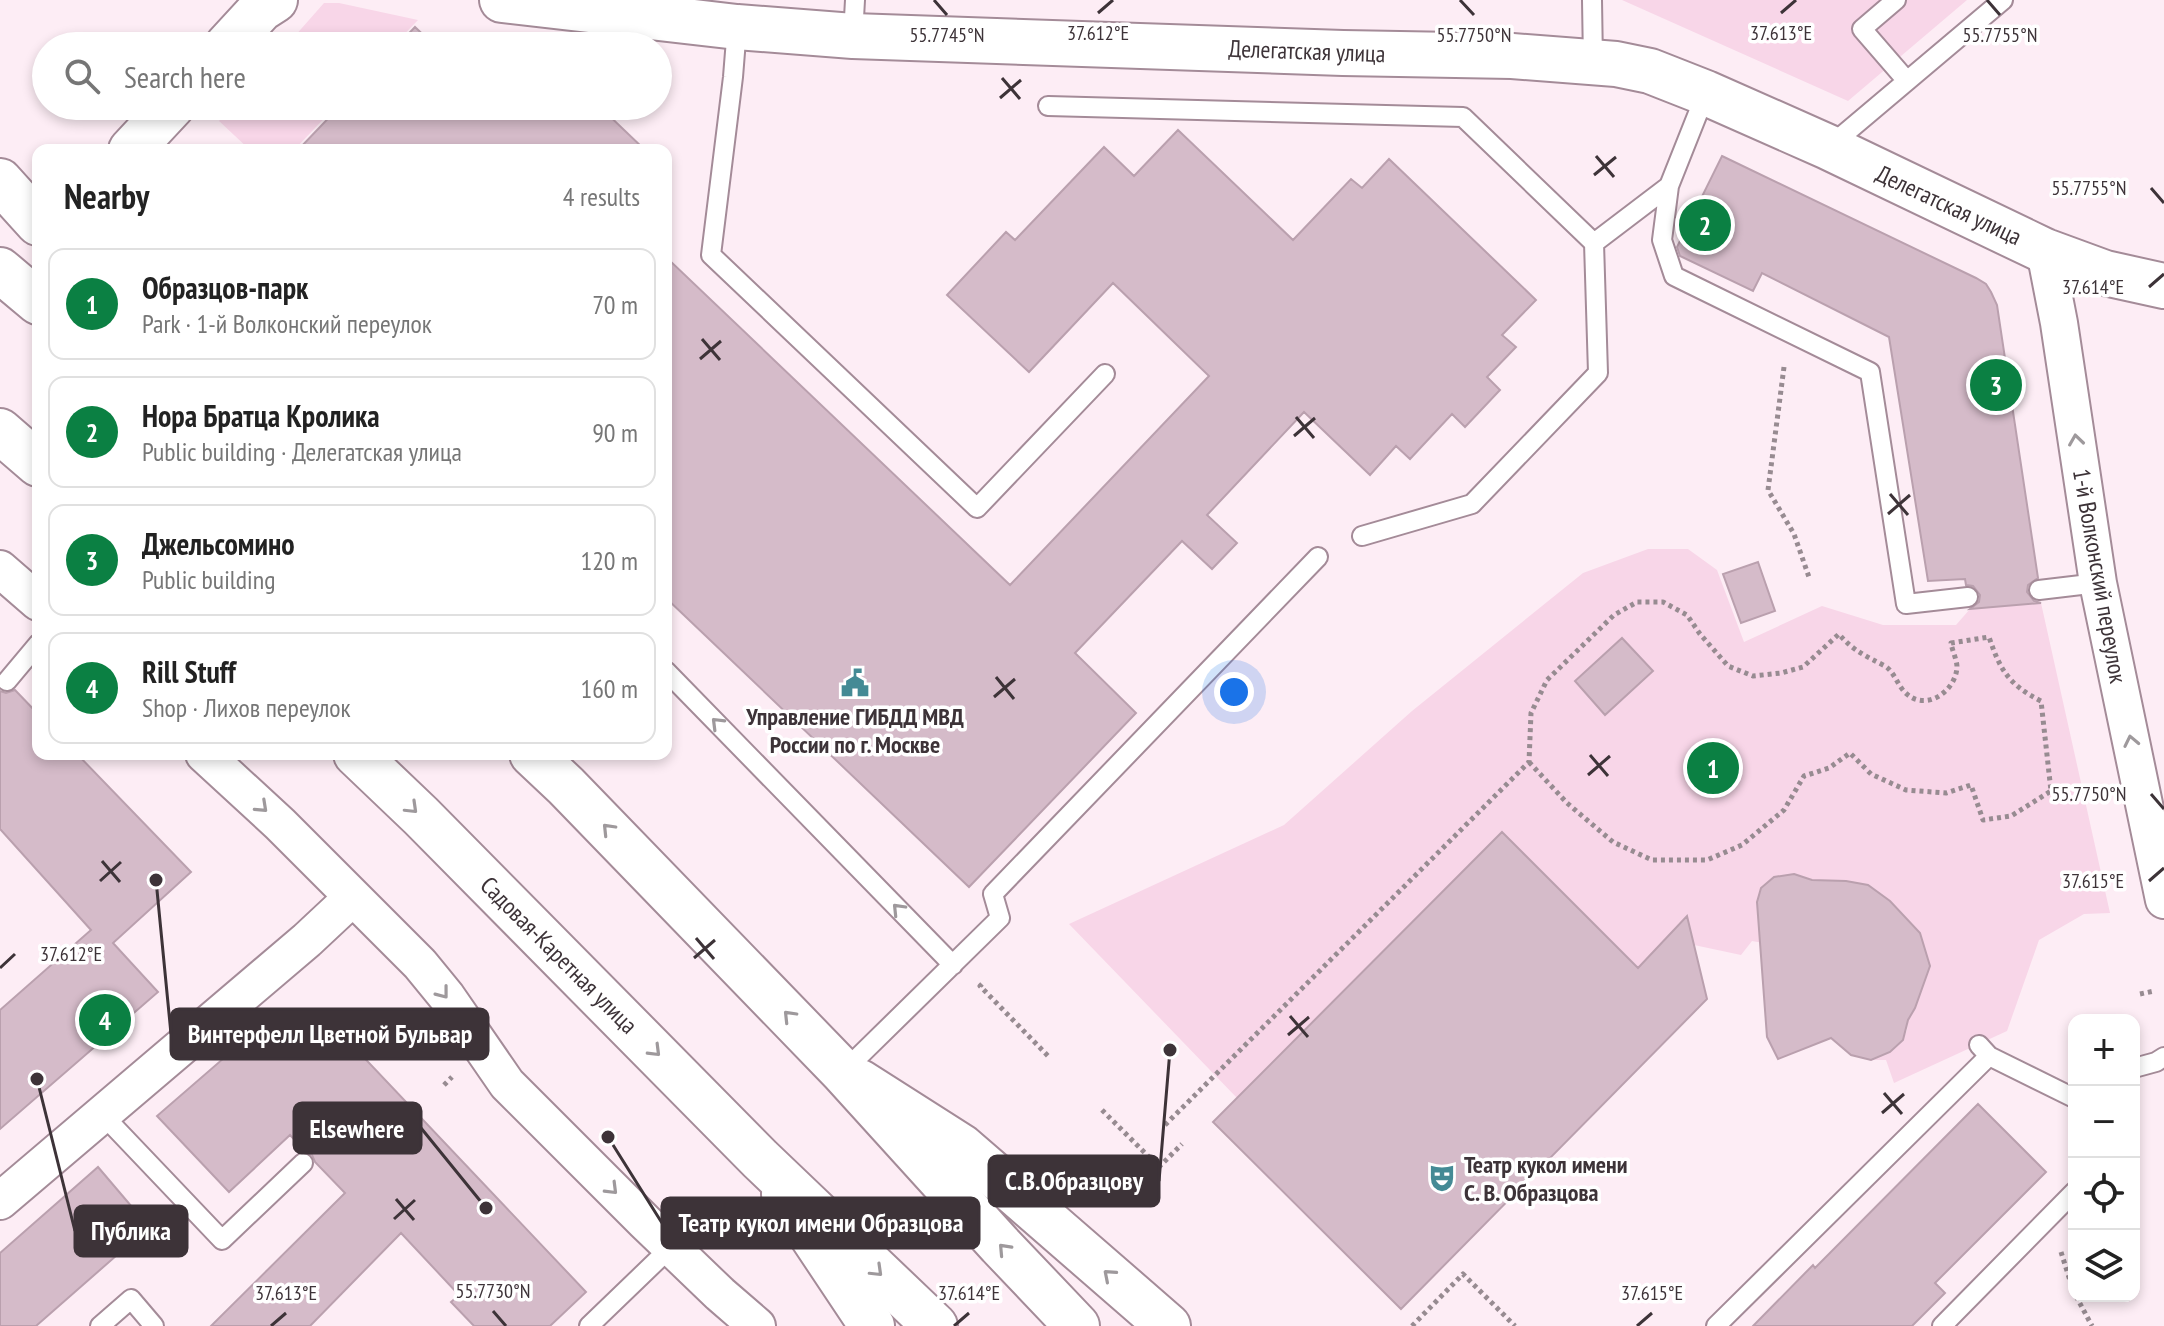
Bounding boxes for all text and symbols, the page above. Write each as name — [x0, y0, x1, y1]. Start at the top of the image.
text: 37.612°E — [1067, 20, 1129, 46]
text: 37.613°E — [1750, 20, 1812, 46]
text: 55.7745°N — [909, 22, 985, 48]
text: 55.7750°N — [1436, 22, 1512, 48]
text: 55.7755°N — [1962, 22, 2038, 48]
search box — [32, 32, 672, 120]
street label: Делегатская улица — [1228, 33, 1386, 69]
icon: search — [60, 54, 104, 98]
text: Search here — [124, 57, 246, 96]
street label: Делегатская улица — [1871, 158, 2027, 252]
text: Nearby — [64, 174, 149, 218]
text: 55.7755°N — [2051, 175, 2127, 201]
text: 4 results — [563, 180, 640, 213]
pin: 2 — [1679, 195, 1731, 255]
text: Образцов-парк — [142, 268, 308, 307]
text: 37.614°E — [2062, 274, 2124, 300]
text: 1 — [86, 288, 98, 321]
text: 70 m — [592, 288, 638, 321]
text: Park · 1-й Волконский переулок — [142, 307, 432, 340]
pin: 3 — [1970, 355, 2022, 415]
text: Нора Братца Кролика — [142, 396, 380, 435]
text: 2 — [86, 416, 98, 449]
text: 90 m — [592, 416, 638, 449]
one-way arrow — [2069, 433, 2086, 447]
text: Public building · Делегатская улица — [142, 435, 462, 468]
street label: 1-й Волконский переулок — [2066, 466, 2134, 686]
text: Джельсомино — [142, 524, 295, 563]
text: 3 — [86, 544, 98, 577]
text: 120 m — [580, 544, 638, 577]
text: Public building — [142, 563, 275, 596]
text: Rill Stuff — [142, 652, 236, 691]
public building icon: Управление ГИБДД МВД России по г. Москве — [840, 668, 870, 698]
text: 4 — [86, 672, 98, 705]
text: 160 m — [580, 672, 638, 705]
your location — [1214, 672, 1254, 712]
text: Shop · Лихов переулок — [142, 691, 351, 724]
place label: Управление ГИБДД МВД России по г. Москве — [745, 701, 964, 760]
one-way arrow — [712, 718, 726, 732]
one-way arrow — [2123, 735, 2140, 748]
pin: 1 — [1687, 738, 1739, 798]
text: 55.7750°N — [2051, 781, 2127, 807]
one-way arrow — [252, 797, 267, 811]
one-way arrow — [403, 798, 417, 813]
one-way arrow — [603, 824, 617, 838]
text: 37.615°E — [2062, 868, 2124, 894]
street label: Садовая-Каретная улица — [474, 870, 644, 1040]
one-way arrow — [893, 904, 908, 918]
text: 37.612°E — [40, 941, 102, 967]
one-way arrow — [434, 984, 448, 999]
pin: 4 — [79, 990, 131, 1050]
callout: Винтерфелл Цветной Бульвар — [171, 1009, 488, 1059]
one-way arrow — [784, 1011, 798, 1025]
map controls — [2068, 1014, 2140, 1302]
button: + — [2068, 1014, 2140, 1086]
text: Винтерфелл Цветной Бульвар — [188, 1017, 472, 1050]
one-way arrow — [646, 1042, 660, 1057]
button: − — [2068, 1086, 2140, 1158]
callout: Elsewhere — [294, 1103, 421, 1153]
text: Elsewhere — [310, 1112, 404, 1145]
place label: Театр кукол имени С. В. Образцова — [1464, 1149, 1628, 1208]
callout: С.В.Образцову — [989, 1156, 1159, 1206]
button: locate — [2068, 1158, 2140, 1230]
theatre icon: Театр кукол имени С. В. Образцова — [1427, 1163, 1457, 1193]
text: С.В.Образцову — [1005, 1164, 1144, 1197]
one-way arrow — [603, 1180, 617, 1194]
callout: Театр кукол имени Образцова — [662, 1198, 979, 1248]
callout: Публика — [75, 1206, 187, 1256]
text: Театр кукол имени Образцова — [679, 1206, 963, 1239]
text: Публика — [91, 1214, 171, 1247]
button: layers — [2068, 1230, 2140, 1302]
one-way arrow — [999, 1244, 1014, 1258]
one-way arrow — [868, 1262, 882, 1276]
one-way arrow — [1103, 1270, 1118, 1285]
text: 55.7730°N — [455, 1278, 531, 1304]
text: 37.613°E — [255, 1280, 317, 1306]
text: 37.614°E — [938, 1280, 1000, 1306]
text: 37.615°E — [1621, 1280, 1683, 1306]

